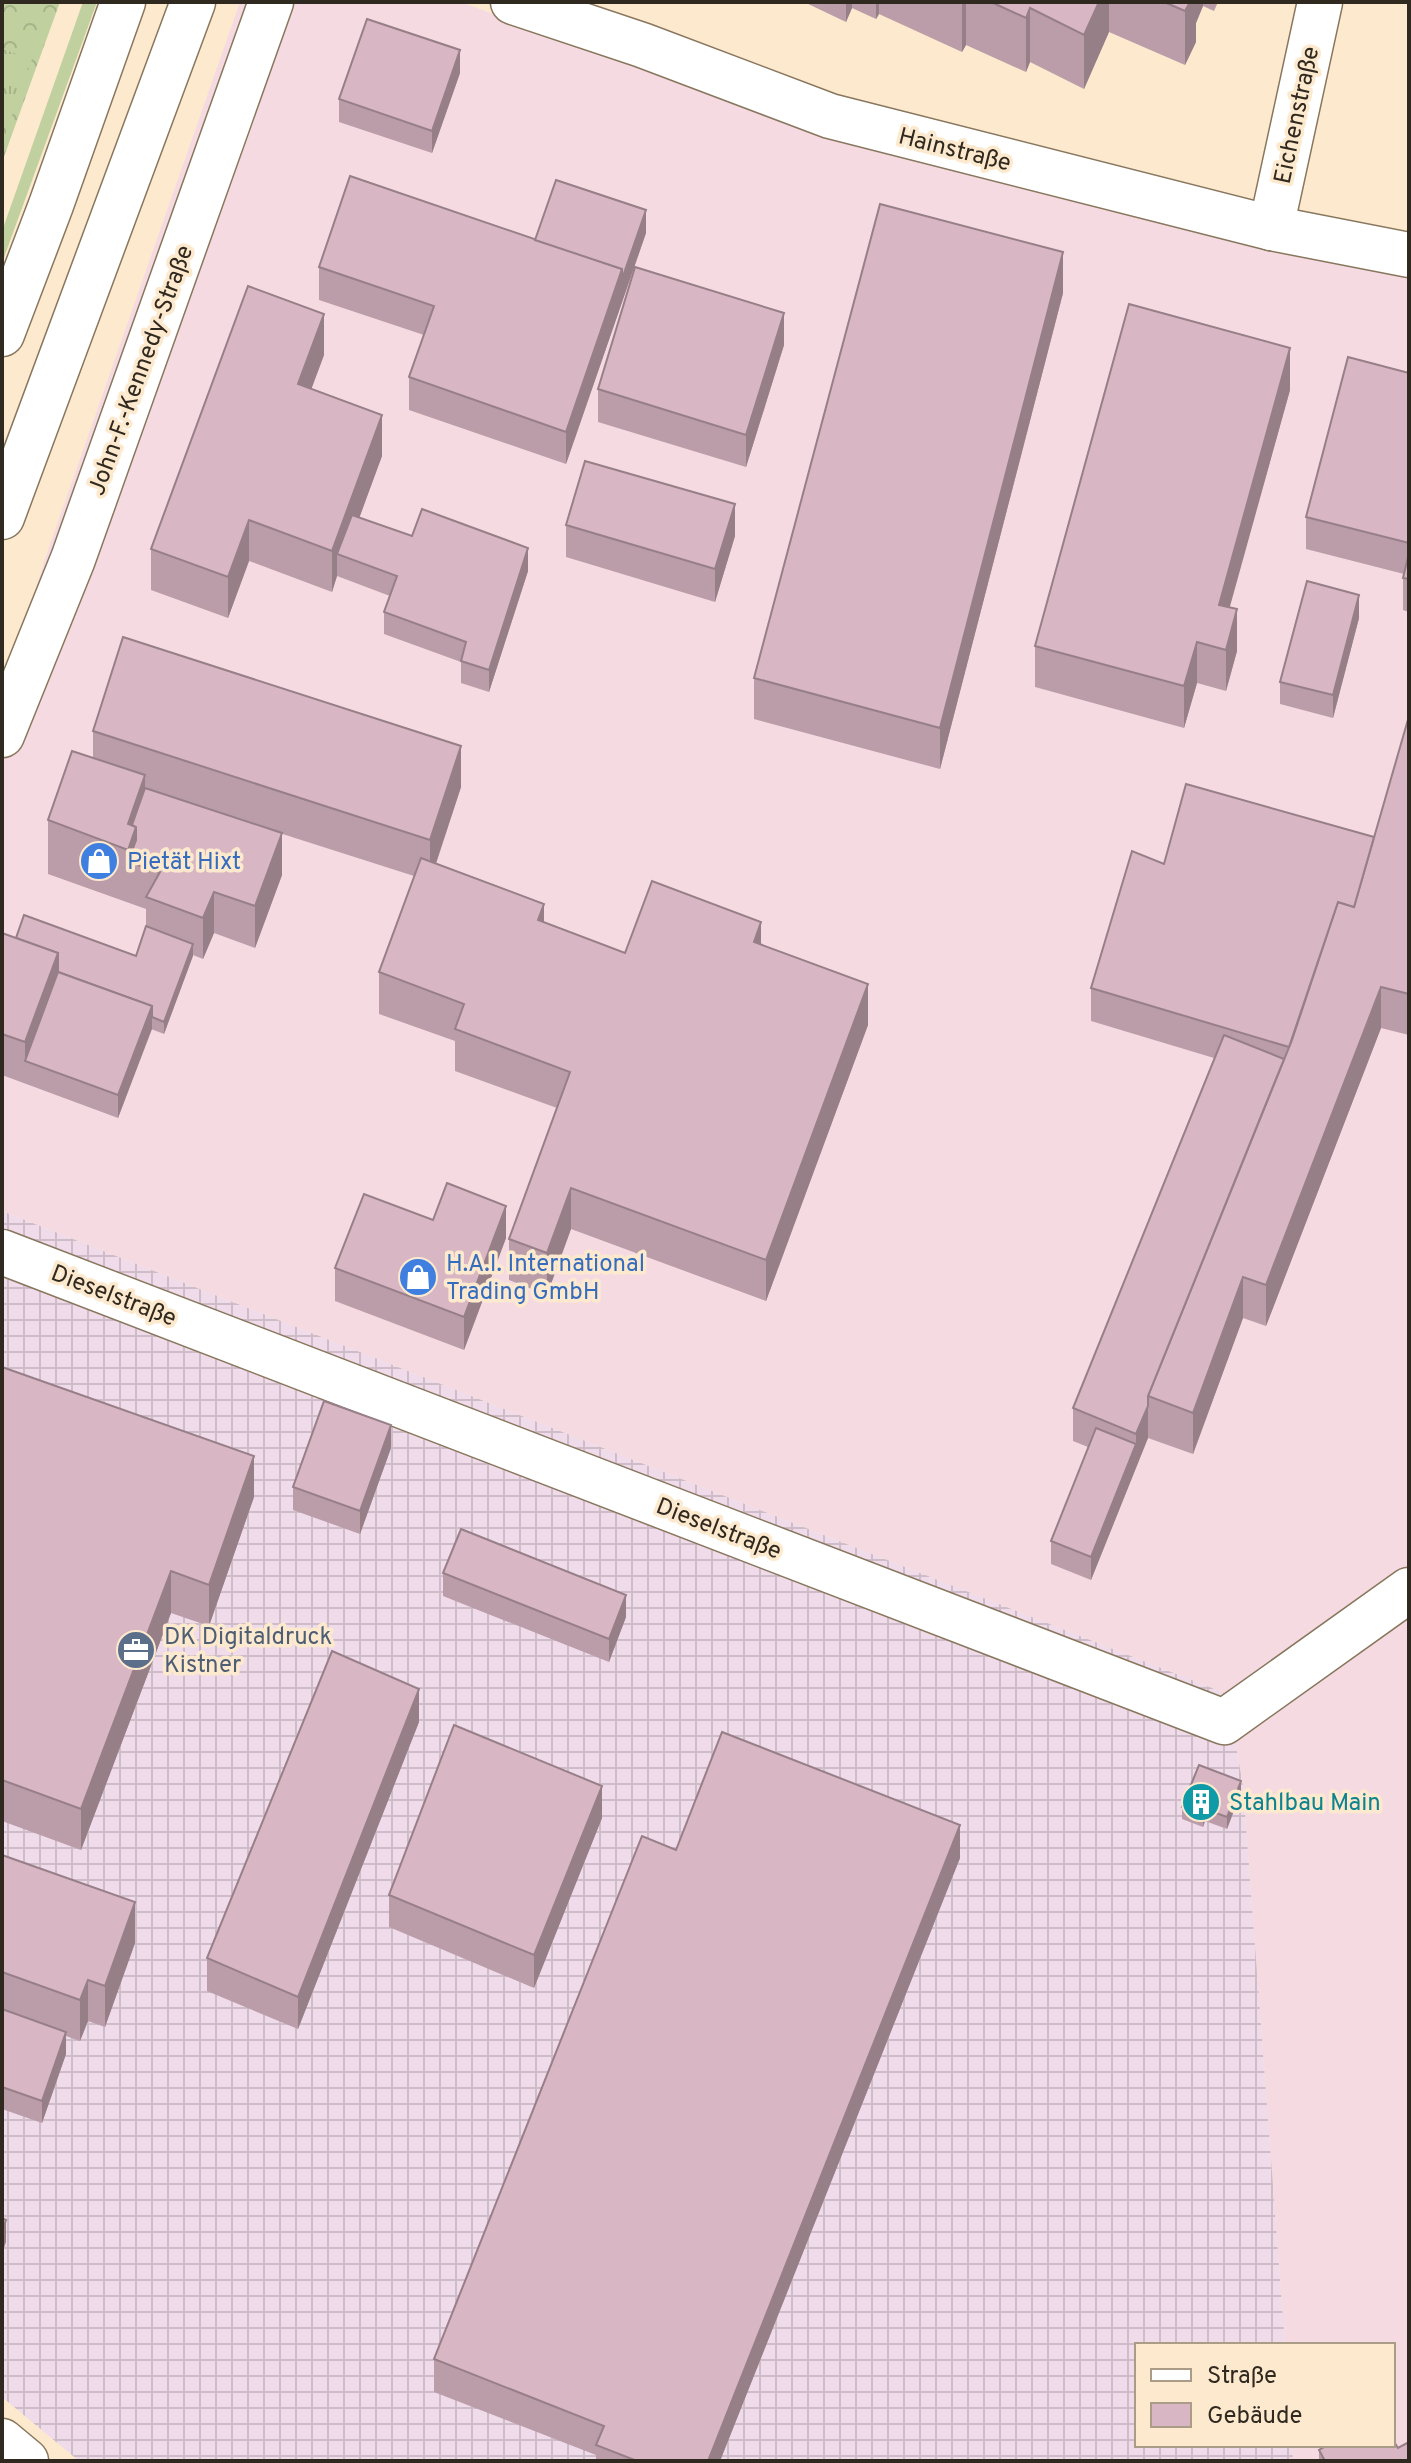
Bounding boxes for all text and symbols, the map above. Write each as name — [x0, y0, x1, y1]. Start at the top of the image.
street label: Eichenstraße — [1269, 44, 1327, 187]
street label: Hainstraße — [895, 122, 1014, 179]
street label: John-F.-Kennedy-Straße — [83, 242, 201, 500]
shop icon: Pietät Hixt — [78, 840, 120, 882]
place label: Pietät Hixt — [127, 848, 241, 878]
place label: H.A.I. International Trading GmbH — [446, 1250, 645, 1308]
shop icon: H.A.I. International Trading GmbH — [397, 1256, 439, 1298]
street label: Dieselstraße — [46, 1259, 180, 1335]
street label: Dieselstraße — [651, 1492, 785, 1568]
place label: DK Digitaldruck Kistner — [164, 1623, 332, 1681]
office icon: DK Digitaldruck Kistner — [115, 1629, 157, 1671]
building icon: Stahlbau Main — [1180, 1781, 1222, 1823]
place label: Stahlbau Main — [1229, 1789, 1381, 1819]
legend — [1135, 2343, 1395, 2447]
text: Straße — [1207, 2362, 1277, 2392]
text: Gebäude — [1207, 2402, 1302, 2432]

